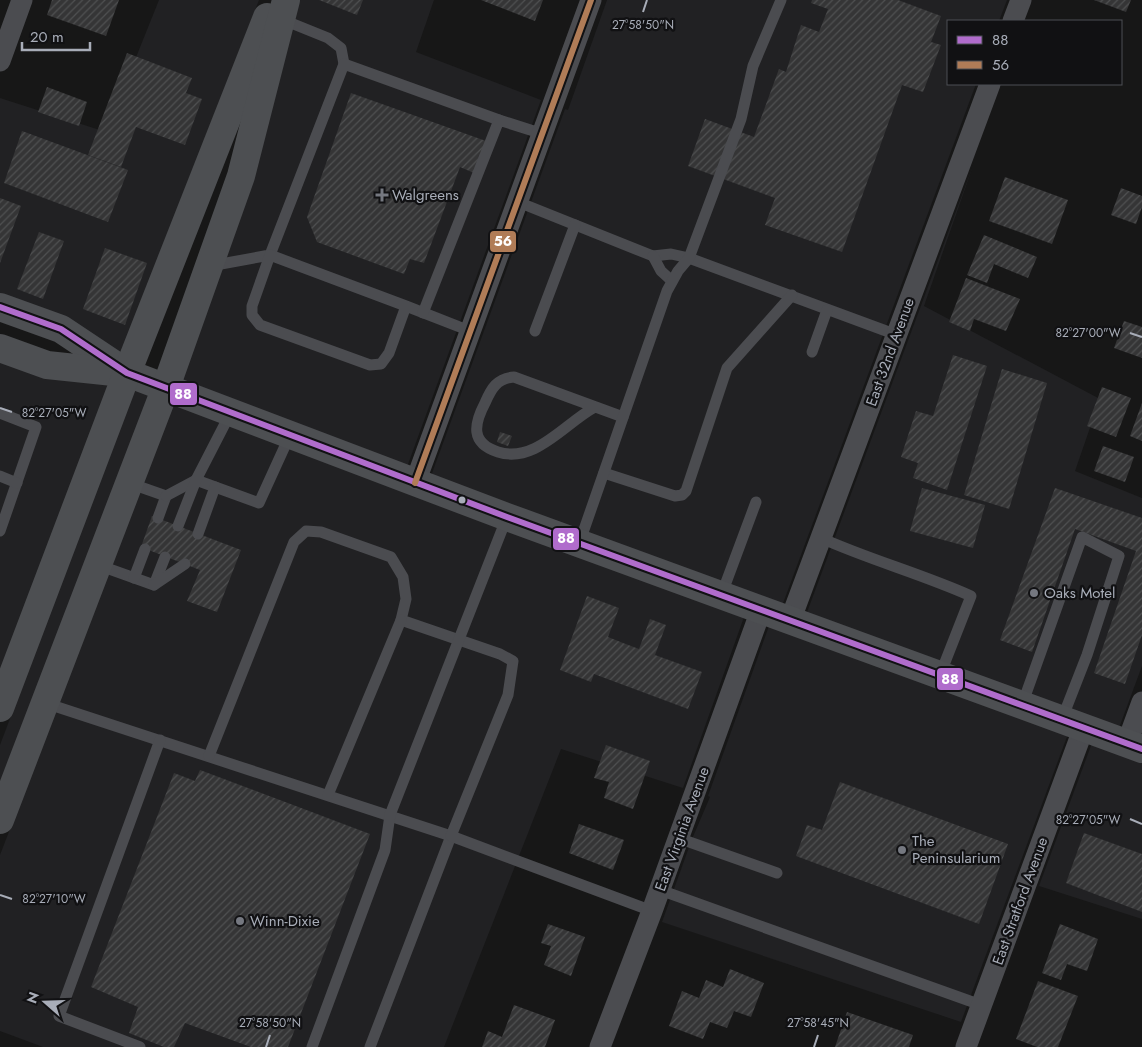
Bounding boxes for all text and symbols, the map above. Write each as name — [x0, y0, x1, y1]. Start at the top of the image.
text: 27°58'50"N — [612, 16, 674, 34]
scale bar — [22, 20, 90, 52]
legend — [947, 20, 1122, 85]
text: 20 m — [30, 26, 64, 48]
text: 88 — [992, 29, 1008, 51]
text: 56 — [992, 54, 1009, 76]
place label: Walgreens — [392, 184, 459, 206]
marker: Walgreens — [376, 189, 388, 201]
line badge: 56 — [489, 230, 517, 253]
text: 56 — [494, 231, 512, 251]
street label: East 32nd Avenue — [860, 294, 920, 409]
text: 82°27'00"W — [1055, 324, 1121, 342]
line badge: 88 — [169, 382, 198, 406]
text: 88 — [174, 384, 192, 404]
text: 82°27'05"W — [22, 404, 86, 422]
unlabelled marker — [457, 495, 467, 505]
line badge: 88 — [552, 527, 580, 551]
text: 88 — [557, 528, 575, 548]
place label: Oaks Motel — [1044, 582, 1115, 604]
marker: Oaks Motel — [1028, 587, 1040, 599]
line badge: 88 — [936, 667, 964, 691]
text: 88 — [941, 669, 959, 689]
street label: East Virginia Avenue — [649, 763, 715, 894]
text: 82°27'05"W — [1056, 811, 1120, 829]
place label: The Peninsularium — [912, 830, 1000, 869]
street label: East Stratford Avenue — [987, 834, 1053, 968]
marker: The Peninsularium — [896, 844, 908, 856]
text: 82°27'10"W — [22, 890, 86, 908]
place label: Winn-Dixie — [250, 910, 320, 932]
marker: Winn-Dixie — [234, 915, 246, 927]
north arrow — [20, 977, 70, 1027]
text: N — [21, 989, 44, 1006]
text: 27°58'50"N — [239, 1014, 301, 1032]
text: 27°58'45"N — [787, 1014, 849, 1032]

